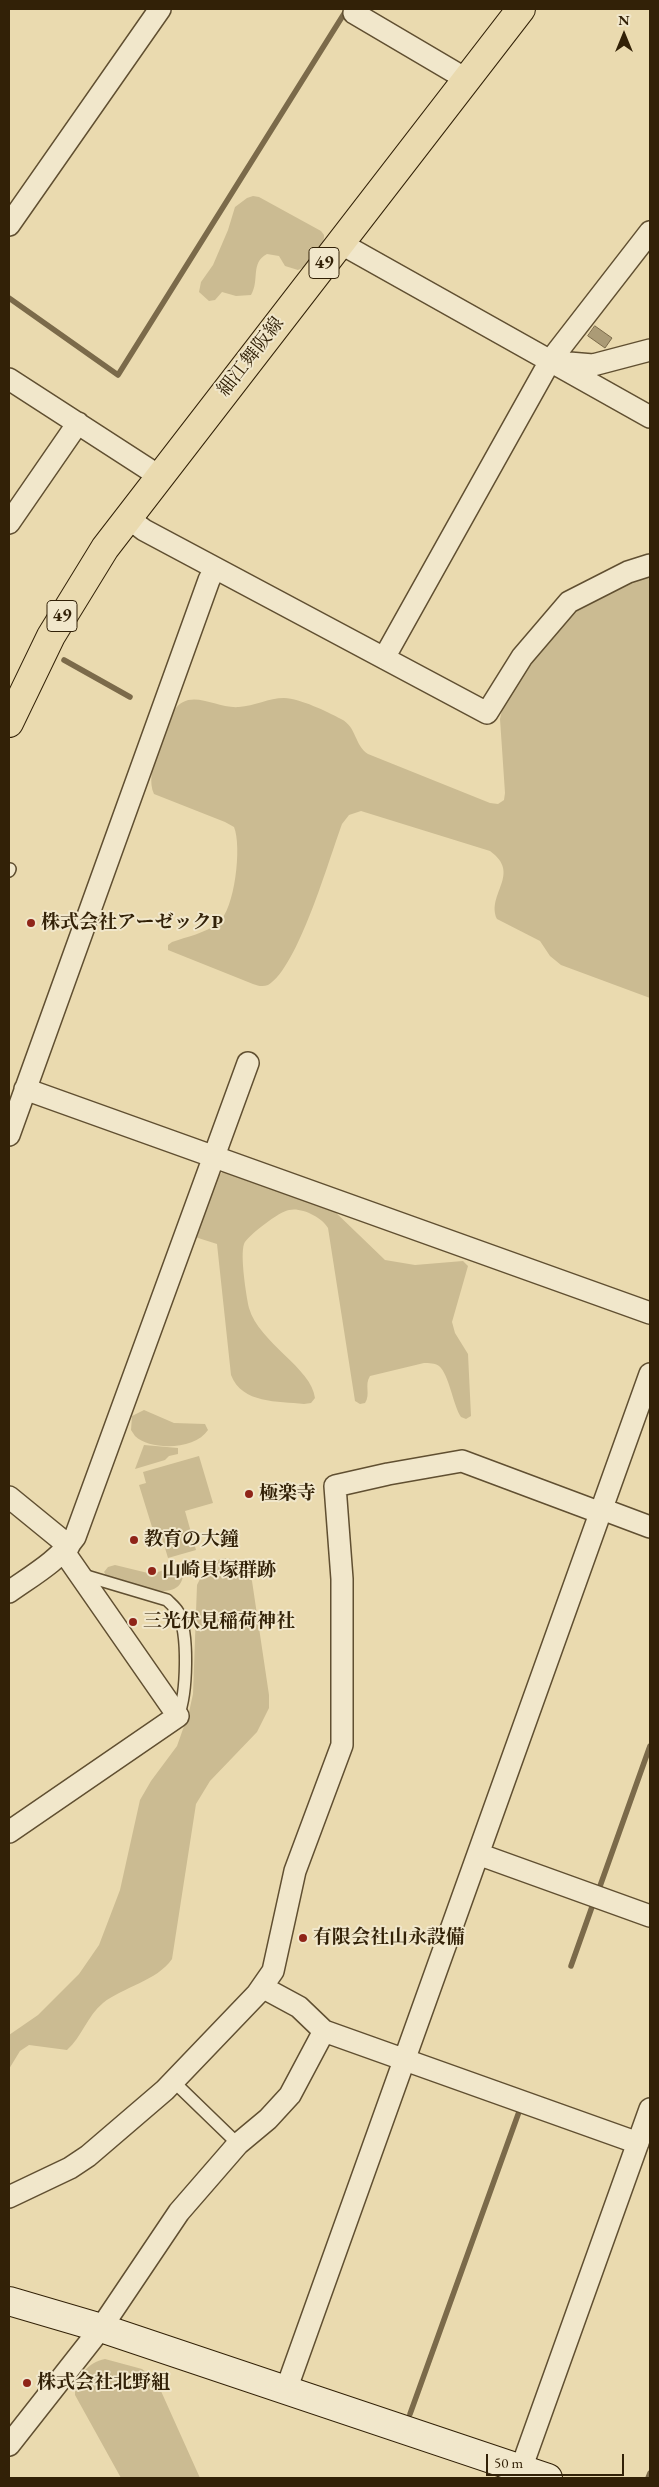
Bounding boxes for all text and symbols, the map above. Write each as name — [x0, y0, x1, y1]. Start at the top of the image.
north arrow — [599, 10, 649, 60]
text: N — [618, 11, 630, 29]
road number: 49 — [309, 248, 339, 278]
street label: 細江舞阪線 — [213, 313, 289, 401]
road number: 49 — [47, 600, 77, 632]
place label: 株式会社アーゼックP — [41, 912, 223, 934]
marker: 株式会社アーゼックP — [25, 917, 37, 929]
place label: 極楽寺 — [259, 1483, 316, 1505]
marker: 極楽寺 — [243, 1488, 255, 1500]
place label: 教育の大鐘 — [144, 1529, 239, 1551]
marker: 教育の大鐘 — [128, 1534, 140, 1546]
place label: 山崎貝塚群跡 — [162, 1560, 276, 1582]
marker: 山崎貝塚群跡 — [146, 1565, 158, 1577]
place label: 三光伏見稲荷神社 — [143, 1611, 295, 1633]
marker: 三光伏見稲荷神社 — [127, 1616, 139, 1628]
place label: 有限会社山永設備 — [313, 1927, 465, 1949]
marker: 有限会社山永設備 — [297, 1932, 309, 1944]
place label: 株式会社北野組 — [37, 2372, 170, 2394]
marker: 株式会社北野組 — [21, 2377, 33, 2389]
scale bar — [489, 2444, 626, 2476]
text: 50 m — [494, 2453, 523, 2472]

